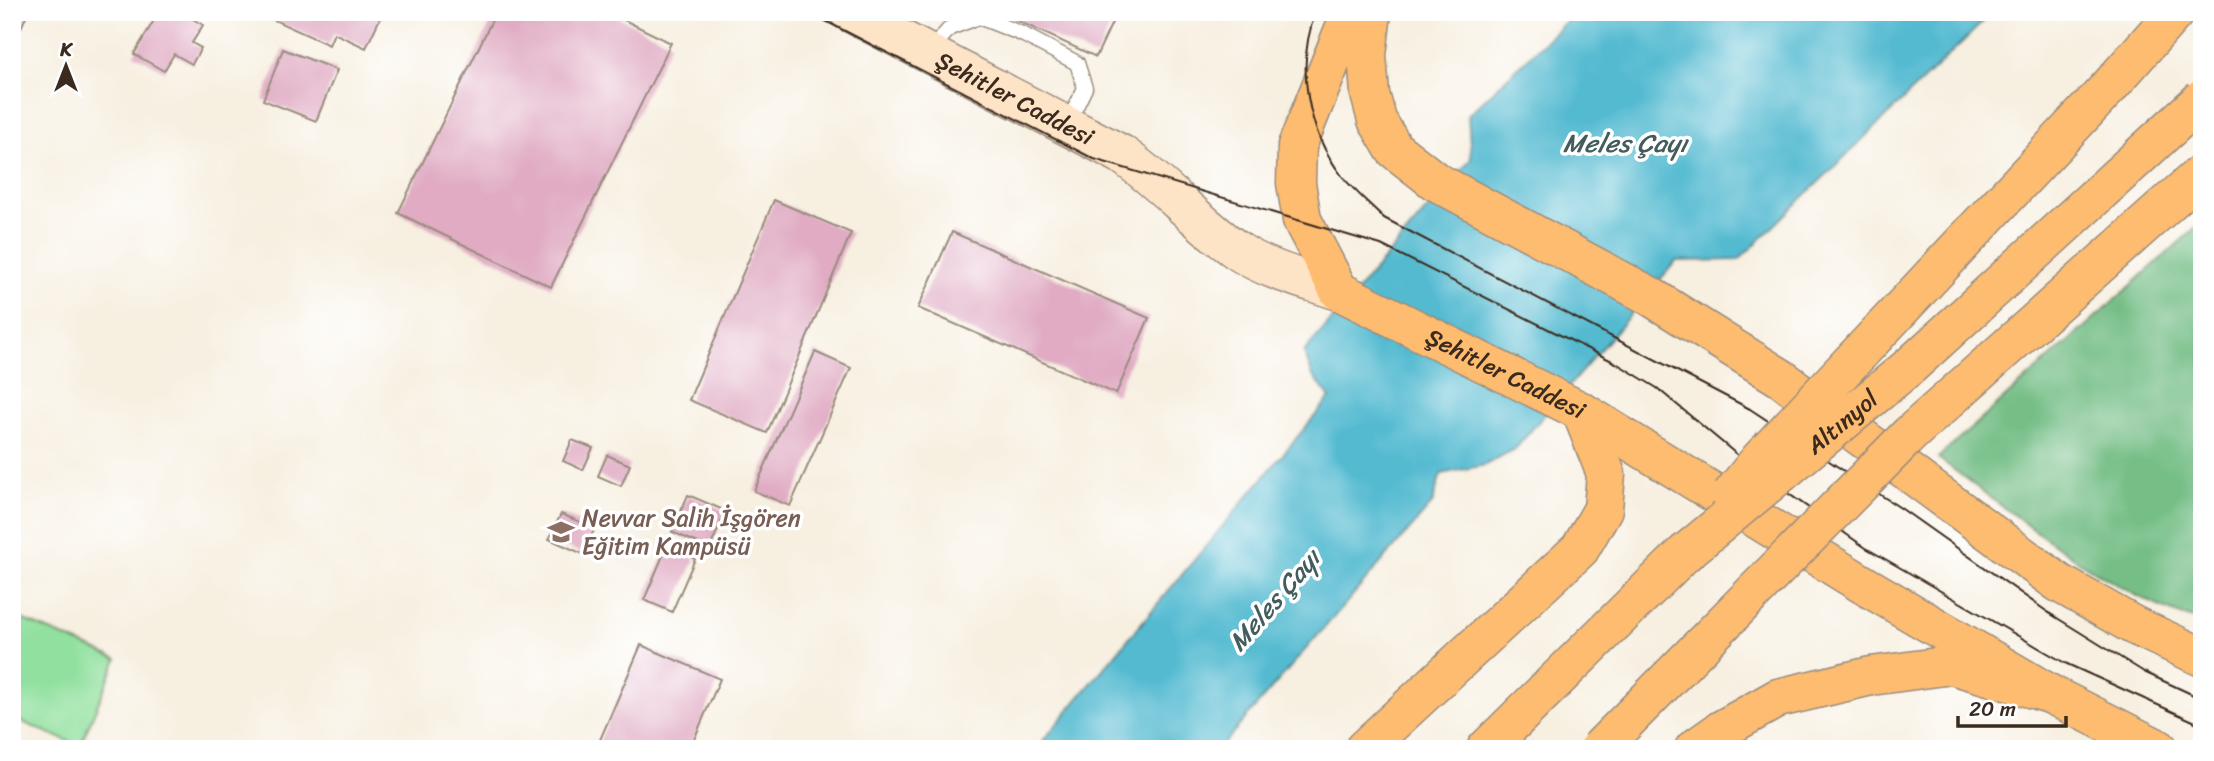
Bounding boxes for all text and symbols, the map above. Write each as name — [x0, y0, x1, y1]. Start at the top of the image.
north arrow — [32, 32, 102, 102]
text: K — [59, 33, 73, 66]
street label: Şehitler Caddesi — [928, 40, 1102, 158]
water label: Meles Çayı — [1563, 120, 1690, 166]
street label: Şehitler Caddesi — [1418, 316, 1593, 431]
street label: Altınyol — [1796, 378, 1889, 466]
place label: Nevvar Salih İşgören Eğitim Kampüsü — [582, 497, 801, 567]
school or university icon: Nevvar Salih İşgören Eğitim Kampüsü — [546, 517, 576, 547]
water label: Meles Çayı — [1216, 536, 1334, 662]
scale bar — [1958, 684, 2067, 728]
text: 20 m — [1969, 690, 2016, 728]

